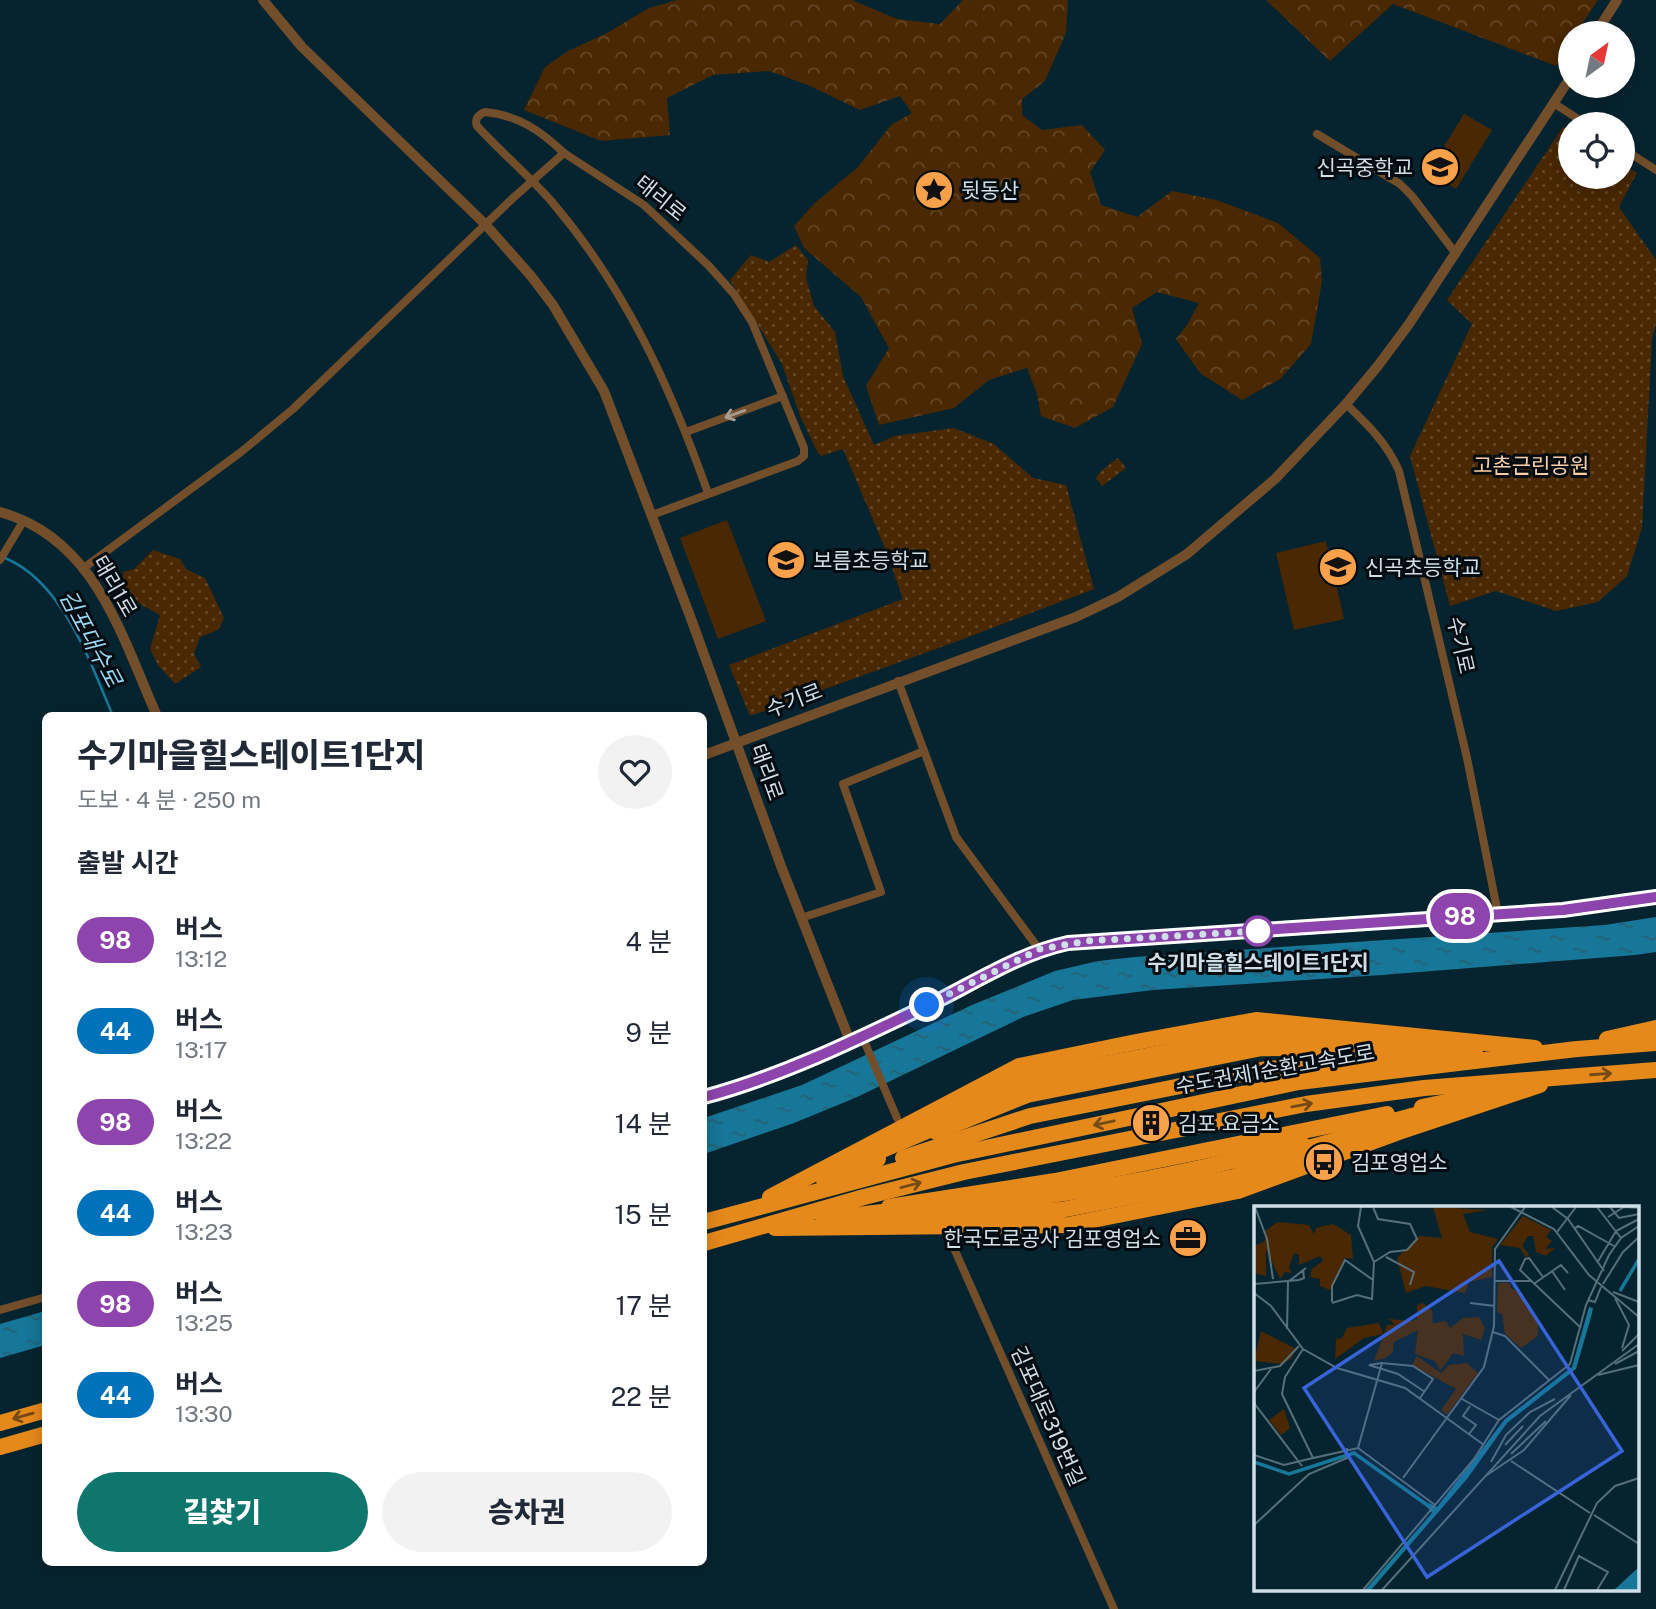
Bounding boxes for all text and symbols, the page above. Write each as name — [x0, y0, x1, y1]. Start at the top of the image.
north arrow — [1558, 21, 1634, 98]
map controls — [1558, 21, 1635, 189]
button: locate — [1558, 112, 1635, 189]
school or university icon: 신곡중학교 — [1419, 146, 1461, 188]
place label: 신곡중학교 — [1316, 155, 1413, 180]
place icon: 뒷동산 — [913, 169, 955, 211]
street label: 태리로 — [631, 170, 691, 226]
place label: 뒷동산 — [961, 178, 1019, 203]
one-way arrow — [724, 409, 746, 421]
park label: 고촌근린공원 — [1473, 453, 1589, 478]
school or university icon: 보름초등학교 — [765, 539, 807, 581]
school or university icon: 신곡초등학교 — [1317, 546, 1359, 588]
place label: 보름초등학교 — [813, 548, 929, 573]
street label: 태리1로 — [88, 551, 142, 621]
place label: 신곡초등학교 — [1365, 555, 1481, 580]
water label: 김포대수로 — [54, 585, 129, 693]
street label: 수기로 — [1442, 614, 1480, 676]
street label: 수기로 — [762, 678, 826, 722]
button: heart — [598, 735, 672, 809]
text: 수기마을힐스테이트1단지 — [77, 736, 425, 774]
street label: 태리로 — [745, 740, 789, 804]
text: 도보 · 4 분 · 250 m — [77, 786, 261, 813]
text: 출발 시간 — [77, 847, 179, 878]
line badge: 98 — [1428, 893, 1492, 939]
text: 98 — [1444, 902, 1476, 930]
text: 버스 — [175, 913, 223, 944]
marker: 수기마을힐스테이트1단지 — [1243, 916, 1273, 946]
text: 98 — [100, 926, 131, 954]
text: 4 분 — [625, 926, 672, 957]
text: 13:12 — [175, 945, 227, 972]
place label: 수기마을힐스테이트1단지 — [1147, 950, 1369, 975]
your location — [909, 987, 944, 1022]
text: 버스 — [175, 1004, 223, 1035]
text: 44 — [100, 1017, 131, 1045]
text: 9 분 — [626, 1017, 672, 1048]
text: 13:17 — [175, 1036, 227, 1063]
street label: 수도권제1순환고속도로 — [1173, 1039, 1377, 1099]
one-way arrow — [1589, 1067, 1612, 1080]
text: 버스 — [175, 1095, 223, 1126]
one-way arrow — [1290, 1098, 1313, 1111]
building icon: 김포 요금소 — [1130, 1102, 1172, 1144]
text: 98 — [100, 1108, 131, 1136]
text: 14 분 — [615, 1108, 672, 1139]
place label: 김포 요금소 — [1178, 1111, 1280, 1136]
one-way arrow — [1093, 1117, 1116, 1131]
text: 13:22 — [175, 1127, 232, 1154]
bus stop icon: 김포영업소 — [1303, 1141, 1345, 1183]
place label: 김포영업소 — [1351, 1150, 1448, 1175]
one-way arrow — [899, 1178, 922, 1191]
text: 버스 — [175, 1186, 223, 1217]
text: 44 — [100, 1199, 131, 1227]
text: 15 분 — [615, 1199, 672, 1230]
inset map — [1254, 1206, 1638, 1592]
office icon: 한국도로공사 김포영업소 — [1167, 1217, 1209, 1259]
text: 13:23 — [175, 1218, 233, 1245]
place label: 한국도로공사 김포영업소 — [943, 1226, 1161, 1251]
text: 버스 — [175, 1277, 223, 1308]
text: 98 — [100, 1290, 131, 1318]
text: 17 분 — [616, 1290, 672, 1321]
text: 13:25 — [175, 1309, 233, 1336]
street label: 김포대로319번길 — [1006, 1342, 1090, 1490]
text: 버스 — [175, 1368, 223, 1399]
text: 44 — [100, 1381, 131, 1409]
text: 22 분 — [611, 1381, 672, 1412]
text: 13:30 — [175, 1400, 232, 1427]
one-way arrow — [12, 1410, 35, 1423]
button: 길찾기 — [77, 1472, 368, 1552]
button: 승차권 — [382, 1472, 672, 1552]

